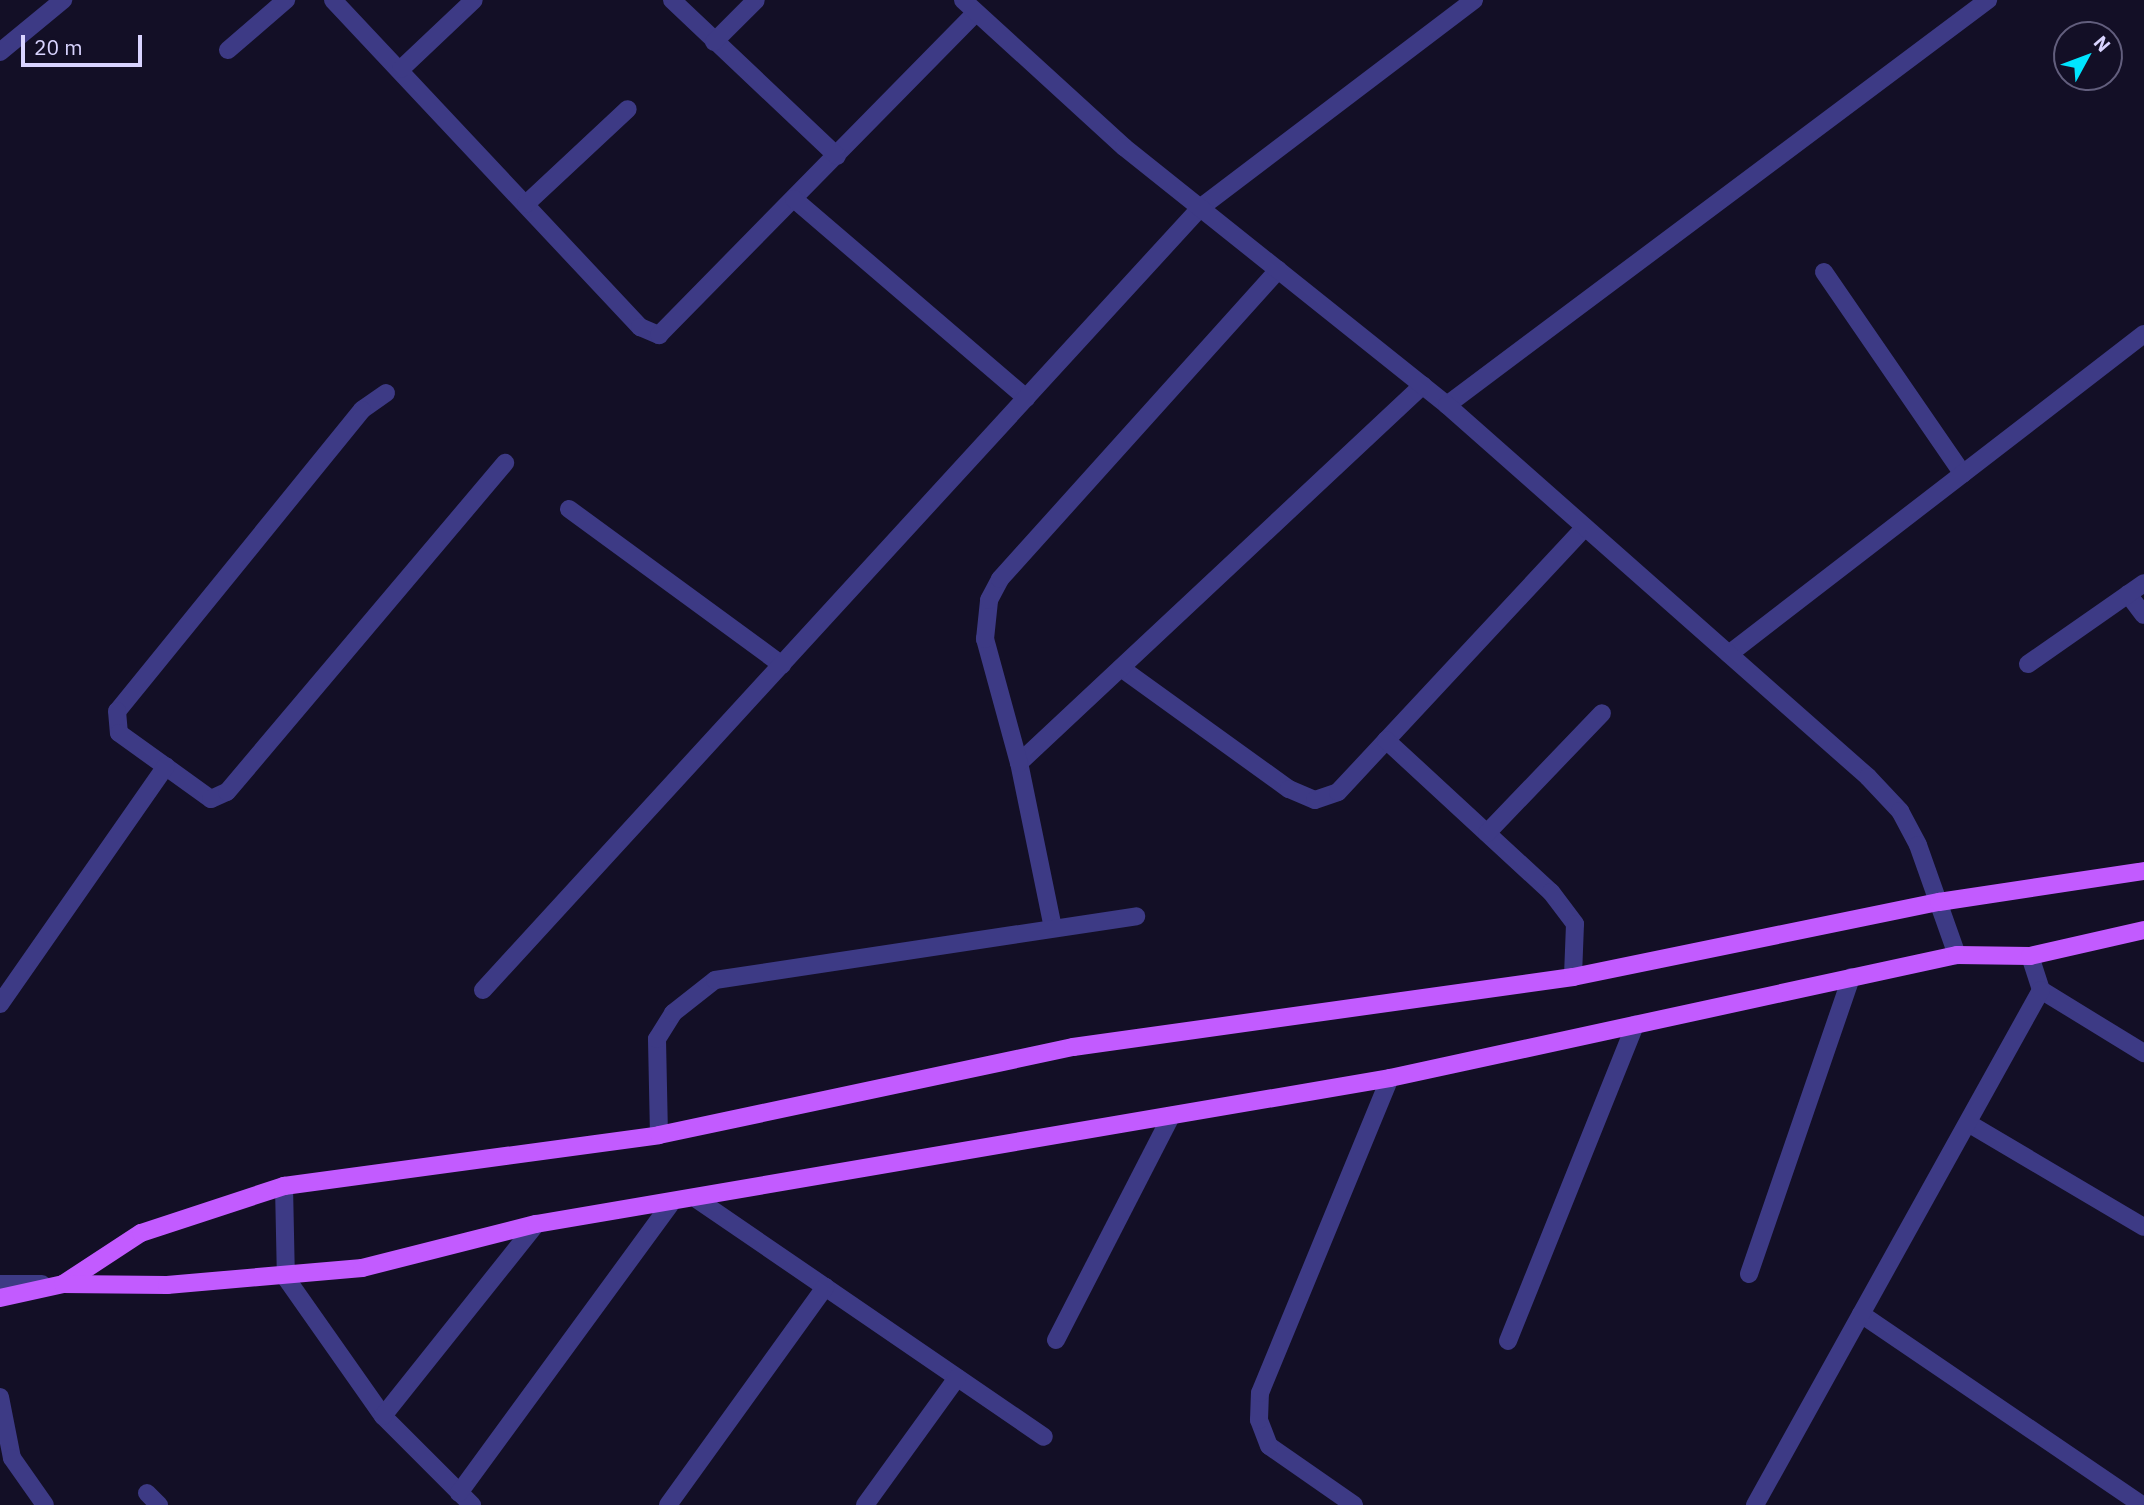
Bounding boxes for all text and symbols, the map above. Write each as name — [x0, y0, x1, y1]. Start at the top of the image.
scale bar — [24, 21, 145, 65]
north arrow — [2053, 21, 2123, 91]
text: N — [2089, 30, 2116, 57]
text: 20 m — [34, 33, 83, 61]

